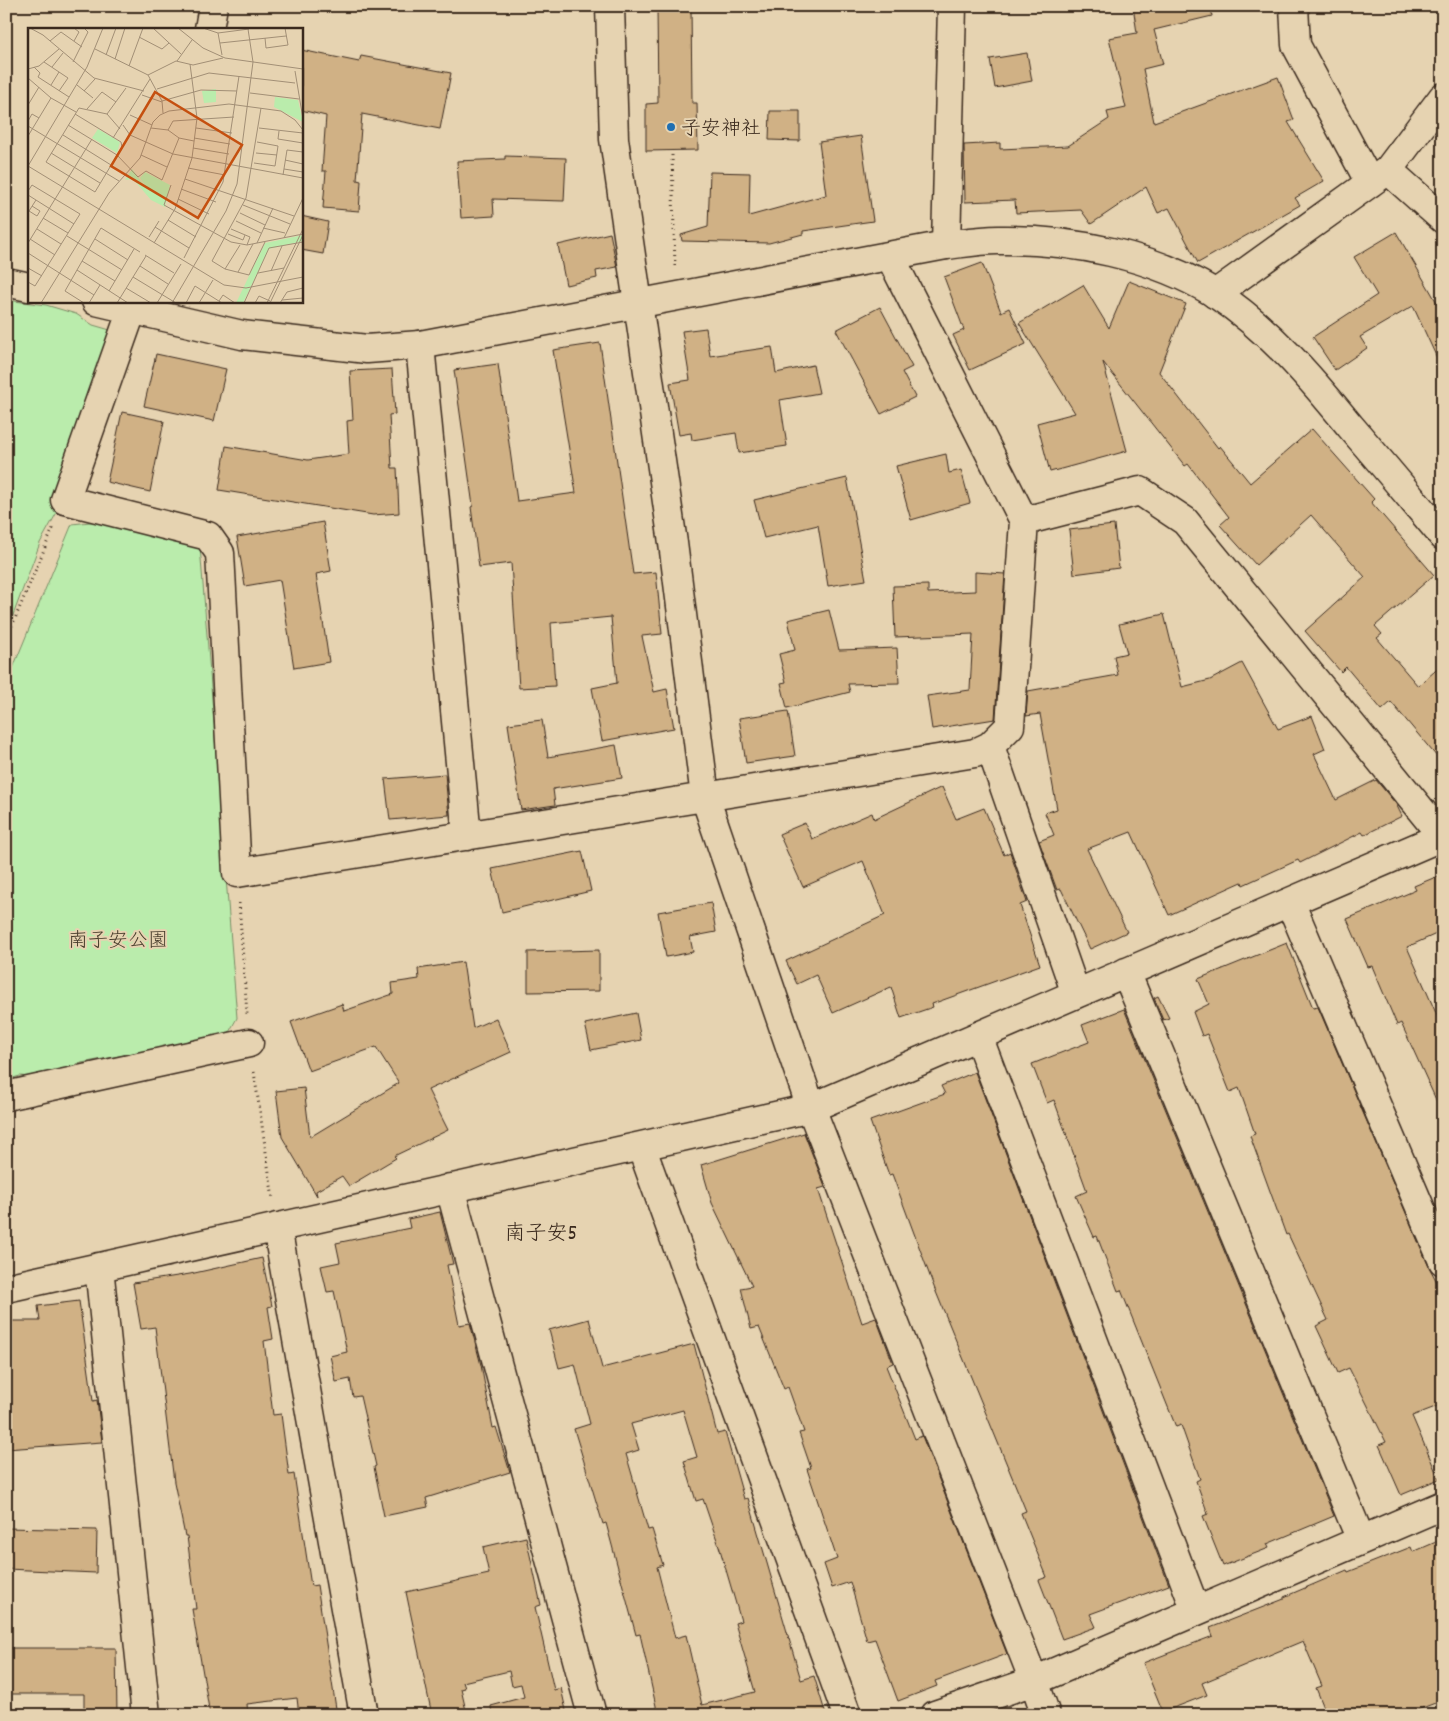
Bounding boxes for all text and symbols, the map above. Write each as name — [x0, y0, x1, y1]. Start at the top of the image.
inset map — [28, 28, 302, 302]
place label: 子安神社 — [681, 116, 761, 144]
marker: 子安神社 — [665, 121, 677, 133]
park label: 南子安公園 — [68, 928, 168, 956]
district label: 南子安5 — [505, 1220, 577, 1250]

